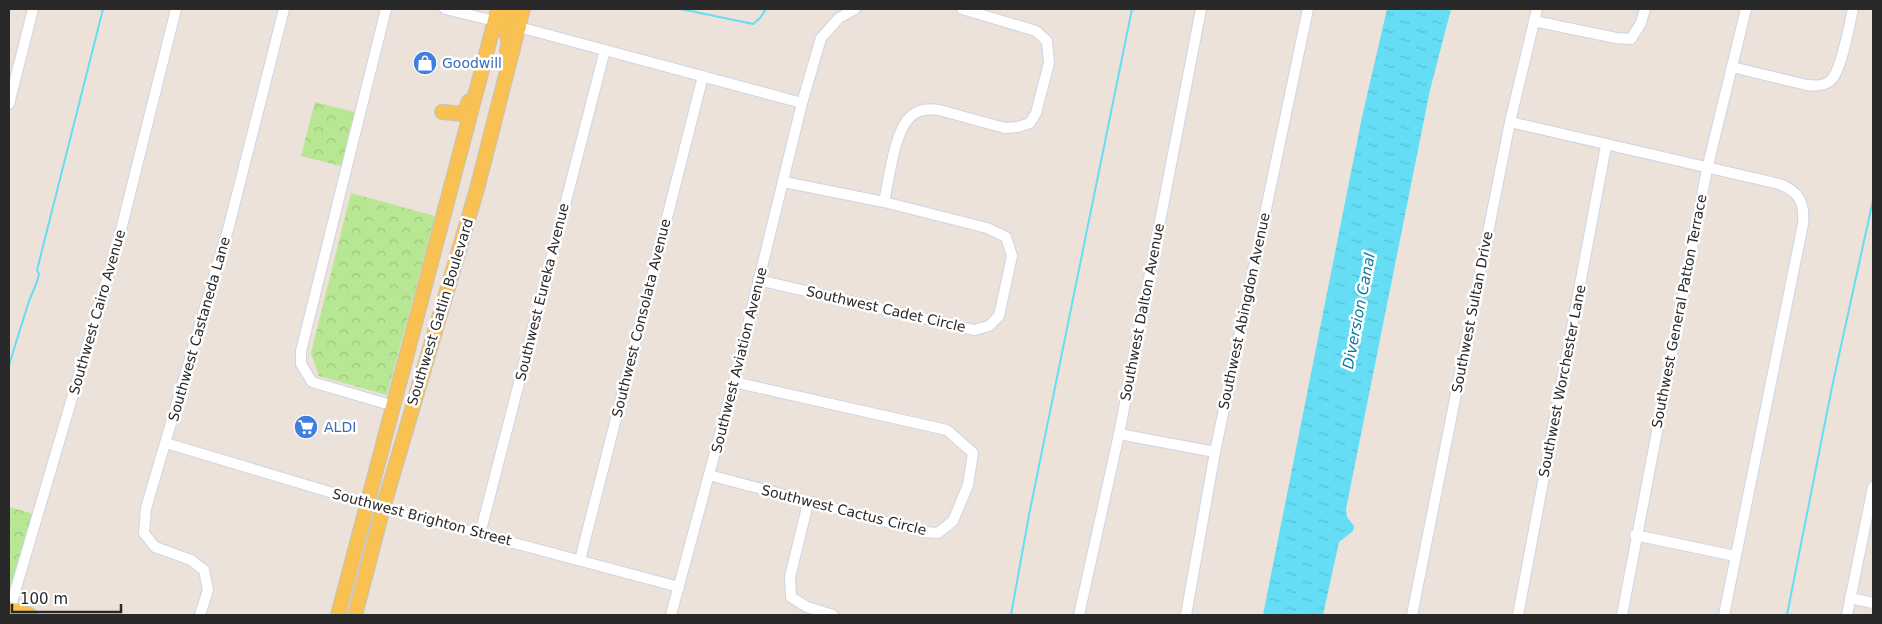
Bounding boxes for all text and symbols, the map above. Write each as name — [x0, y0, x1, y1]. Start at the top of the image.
shop icon: Goodwill — [412, 50, 438, 76]
place label: Goodwill — [442, 55, 502, 71]
street label: Southwest General Patton Terrace — [1648, 193, 1710, 429]
street label: Southwest Eureka Avenue — [512, 201, 572, 383]
street label: Southwest Abingdon Avenue — [1215, 211, 1273, 411]
street label: Southwest Gatlin Boulevard — [404, 217, 476, 407]
street label: Southwest Consolata Avenue — [609, 217, 673, 419]
street label: Southwest Dalton Avenue — [1117, 222, 1167, 402]
street label: Southwest Cairo Avenue — [66, 228, 128, 396]
street label: Southwest Sultan Drive — [1448, 230, 1496, 394]
street label: Southwest Castaneda Lane — [165, 235, 233, 423]
water label: Diversion Canal — [1339, 251, 1379, 371]
street label: Southwest Aviation Avenue — [708, 266, 770, 454]
street label: Southwest Cadet Circle — [805, 283, 967, 335]
street label: Southwest Worchester Lane — [1535, 283, 1589, 479]
supermarket icon: ALDI — [293, 414, 319, 440]
place label: ALDI — [324, 419, 356, 435]
street label: Southwest Cactus Circle — [760, 482, 928, 538]
street label: Southwest Brighton Street — [331, 485, 514, 549]
scale bar — [12, 582, 121, 614]
text: 100 m — [20, 590, 68, 608]

